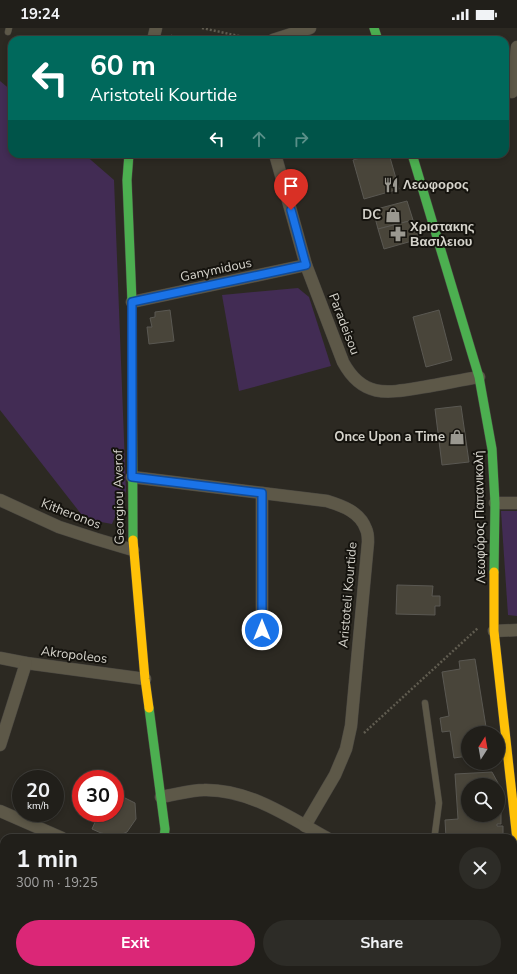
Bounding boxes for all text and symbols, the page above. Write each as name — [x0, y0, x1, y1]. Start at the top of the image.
text: 19:24 — [20, 4, 60, 24]
text: 60 m — [90, 47, 156, 85]
icon: left — [24, 52, 76, 104]
text: Aristoteli Kourtide — [90, 83, 237, 107]
icon: left — [206, 128, 228, 150]
icon: ahead — [248, 128, 270, 150]
icon: right — [290, 128, 312, 150]
pin — [274, 169, 308, 210]
icon: arrive — [280, 175, 302, 197]
restaurant icon: Λεωφορος — [382, 176, 400, 194]
place label: Λεωφορος — [403, 176, 469, 194]
place label: DC — [362, 206, 381, 224]
shop icon: DC — [384, 206, 402, 224]
place label: Χριστακης Βασιλειου — [410, 218, 475, 251]
pharmacy icon: Χριστακης Βασιλειου — [389, 225, 407, 243]
street label: Ganymidous — [179, 254, 253, 286]
street label: Paradeisou — [324, 291, 364, 357]
place label: Once Upon a Time — [334, 428, 445, 446]
shop icon: Once Upon a Time — [448, 428, 466, 446]
street label: Georgiou Averof — [109, 449, 129, 545]
street label: Λεωφόρος Παπανικολή — [470, 450, 490, 584]
street label: Kitheronos — [39, 494, 103, 534]
street label: Aristoteli Kourtide — [334, 541, 362, 649]
position arrow — [241, 609, 283, 651]
street label: Akropoleos — [40, 642, 108, 668]
north arrow — [461, 726, 505, 770]
map controls — [461, 726, 505, 822]
speed limit sign: 30 — [72, 770, 124, 822]
text: 20 — [26, 777, 50, 804]
button: search — [461, 778, 505, 822]
text: km/h — [27, 799, 49, 813]
text: 1 min — [16, 843, 78, 875]
button: close — [459, 847, 501, 889]
text: 300 m · 19:25 — [16, 874, 98, 892]
button: Exit — [16, 920, 255, 966]
button: Share — [263, 920, 501, 966]

